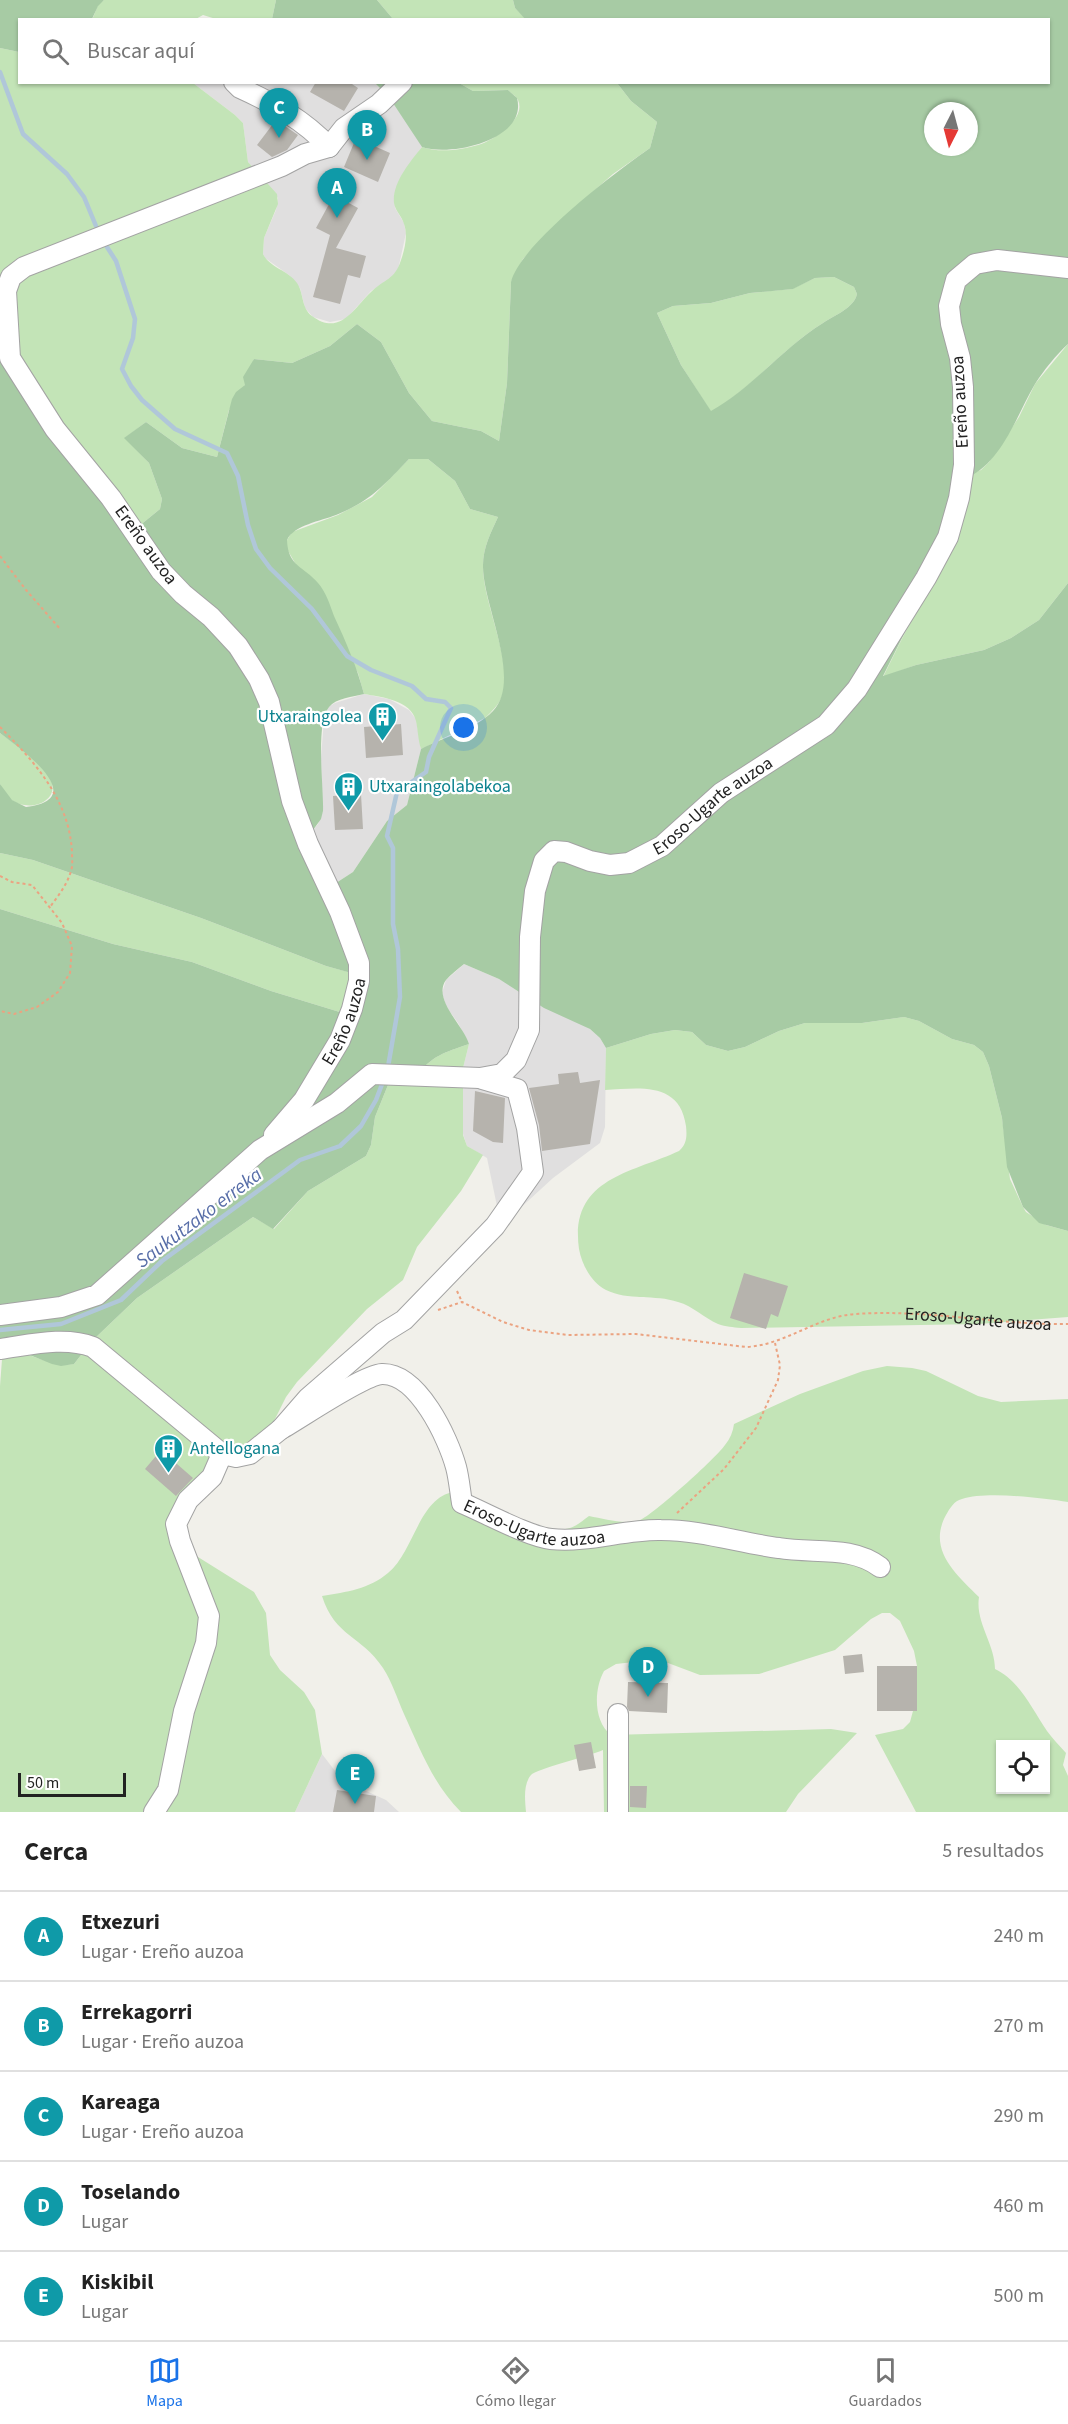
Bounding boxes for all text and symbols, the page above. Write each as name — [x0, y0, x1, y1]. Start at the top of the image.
search box — [18, 18, 1050, 84]
icon: search — [39, 35, 72, 68]
text: Buscar aquí — [87, 35, 195, 67]
pin: C — [260, 88, 298, 138]
north arrow — [924, 102, 978, 156]
pin: B — [348, 110, 386, 160]
pin: A — [318, 168, 356, 218]
street label: Ereño auzoa — [945, 355, 975, 449]
street label: Ereño auzoa — [109, 500, 183, 590]
building icon: Utxaraingolea — [367, 700, 399, 742]
place label: Utxaraingolea — [258, 704, 362, 729]
your location — [449, 713, 478, 742]
street label: Eroso-Ugarte auzoa — [648, 750, 777, 861]
building icon: Utxaraingolabekoa — [332, 770, 364, 812]
place label: Utxaraingolabekoa — [369, 774, 511, 799]
street label: Ereño auzoa — [315, 975, 372, 1070]
water label: Saukutzako erreka — [130, 1161, 268, 1275]
street label: Eroso-Ugarte auzoa — [904, 1301, 1052, 1336]
building icon: Antellogana — [153, 1432, 185, 1474]
place label: Antellogana — [190, 1436, 280, 1461]
street label: Eroso-Ugarte auzoa — [460, 1493, 607, 1552]
pin: D — [628, 1648, 668, 1697]
map controls — [996, 1740, 1050, 1794]
button: locate — [996, 1740, 1050, 1794]
pin: E — [336, 1754, 374, 1804]
scale bar — [18, 1770, 126, 1798]
text: 50 m — [27, 1772, 59, 1794]
text: Cerca — [24, 1833, 88, 1870]
text: 5 resultados — [942, 1837, 1044, 1865]
text: Etxezuri — [81, 1906, 160, 1938]
text: A — [38, 1922, 49, 1950]
text: 240 m — [994, 1922, 1044, 1950]
text: Lugar · Ereño auzoa — [81, 1938, 244, 1966]
text: Errekagorri — [81, 1996, 192, 2028]
text: B — [37, 2012, 50, 2040]
text: 270 m — [994, 2012, 1044, 2040]
text: Lugar · Ereño auzoa — [81, 2028, 244, 2056]
text: Kareaga — [81, 2086, 160, 2118]
text: C — [38, 2102, 49, 2130]
text: 290 m — [994, 2102, 1044, 2130]
text: Lugar · Ereño auzoa — [81, 2118, 244, 2146]
text: Toselando — [81, 2176, 180, 2208]
text: D — [37, 2192, 50, 2220]
text: 460 m — [994, 2192, 1044, 2220]
text: Lugar — [81, 2208, 128, 2236]
text: Kiskibil — [81, 2266, 153, 2298]
text: E — [38, 2282, 49, 2310]
text: 500 m — [994, 2282, 1044, 2310]
text: Lugar — [81, 2298, 128, 2326]
tab: Mapa — [146, 2354, 183, 2412]
tab: Cómo llegar — [475, 2354, 556, 2412]
tab: Guardados — [848, 2354, 922, 2412]

